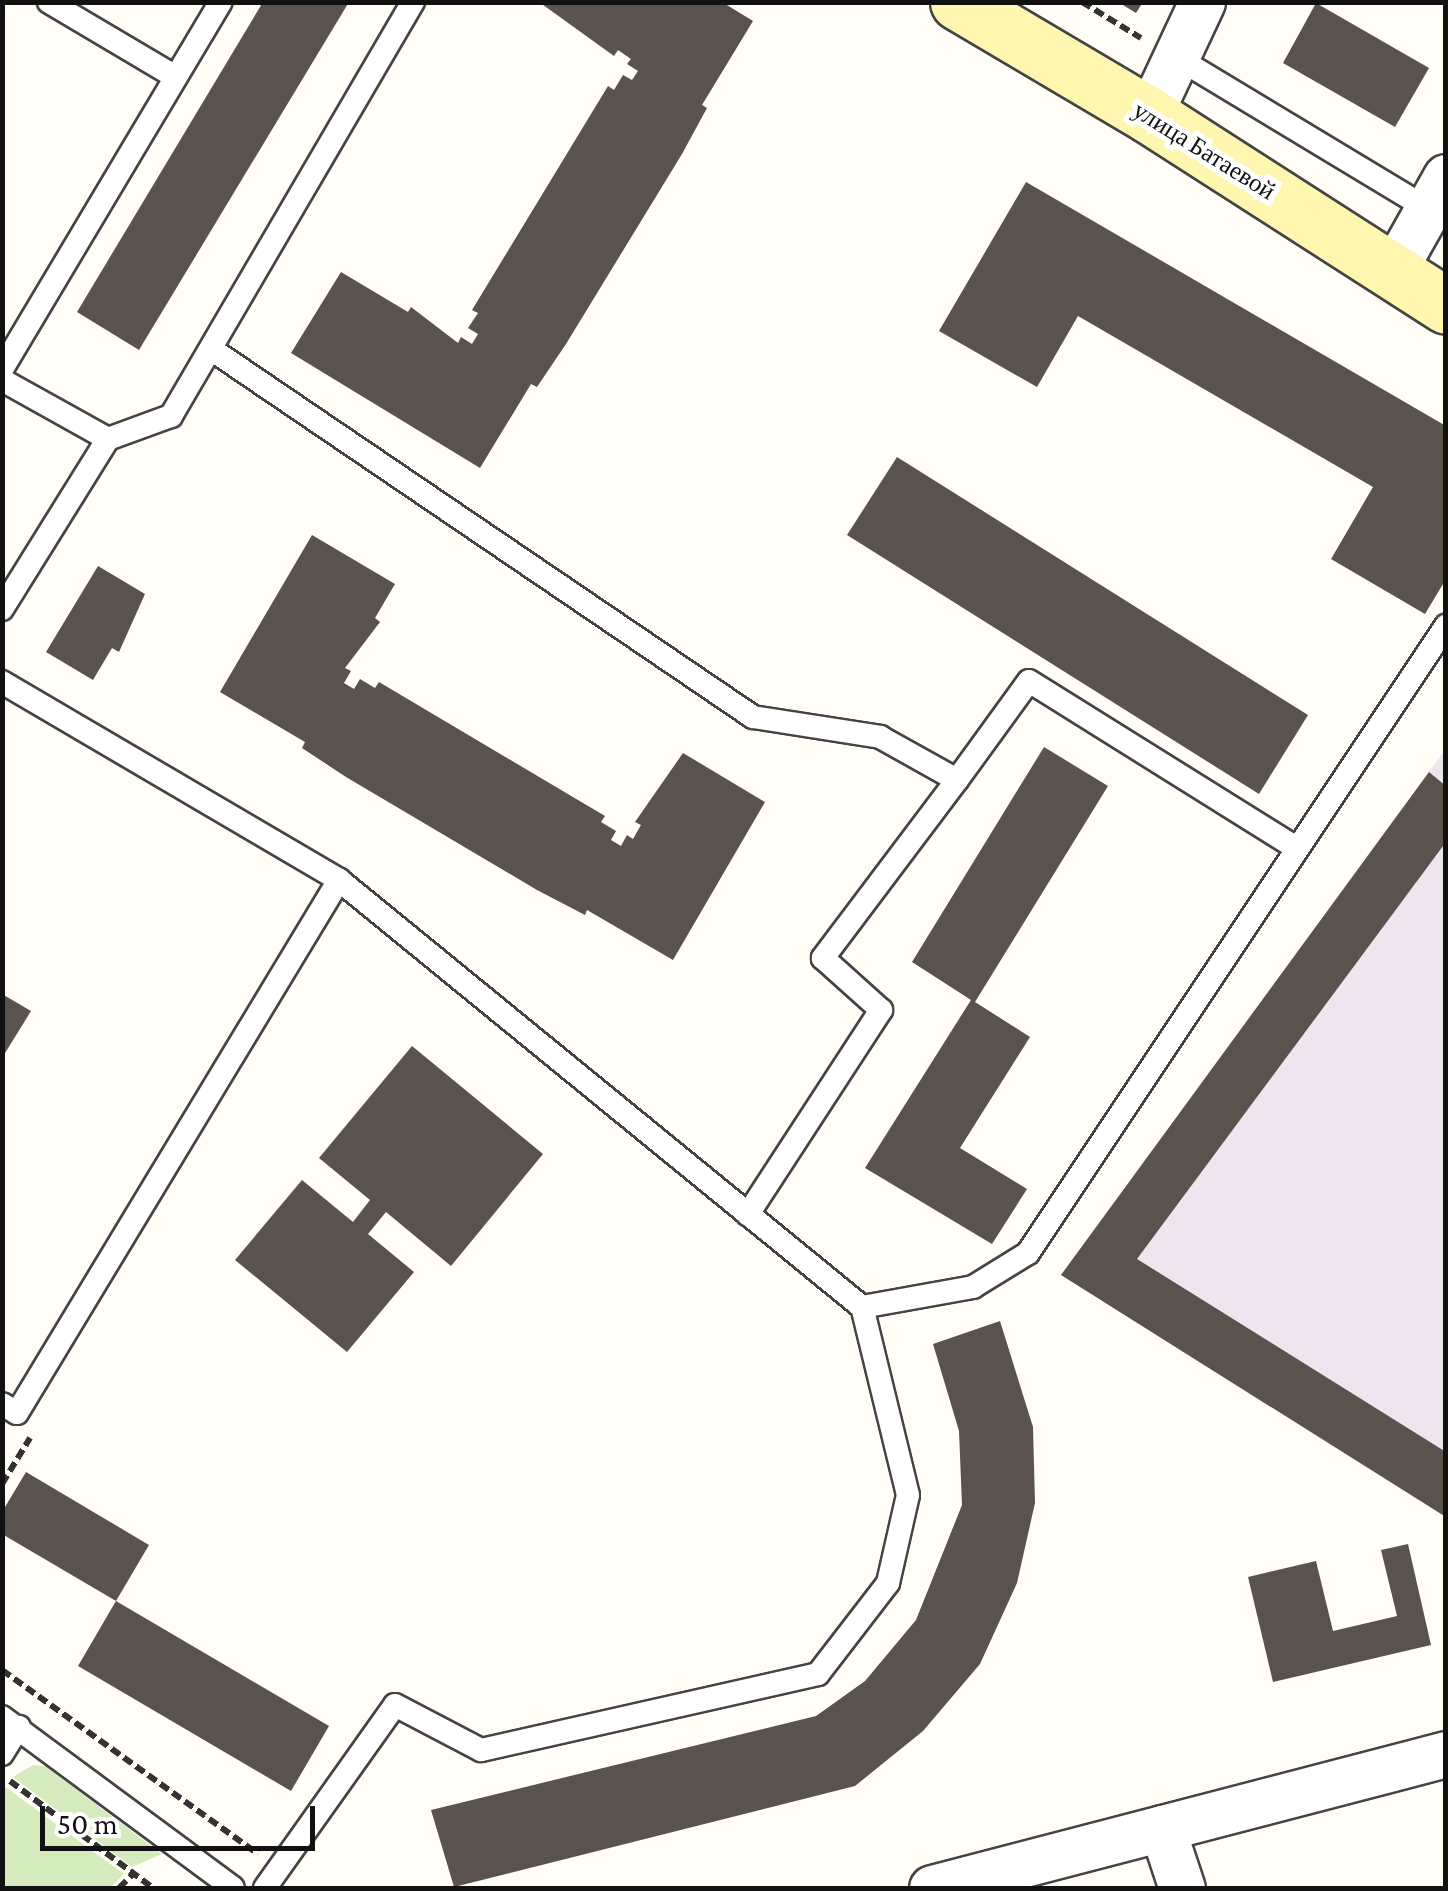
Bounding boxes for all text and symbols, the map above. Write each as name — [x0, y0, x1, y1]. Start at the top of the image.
street label: улица Батаевой — [1127, 95, 1281, 207]
scale bar — [45, 1786, 320, 1848]
text: 50 m — [57, 1807, 118, 1840]

